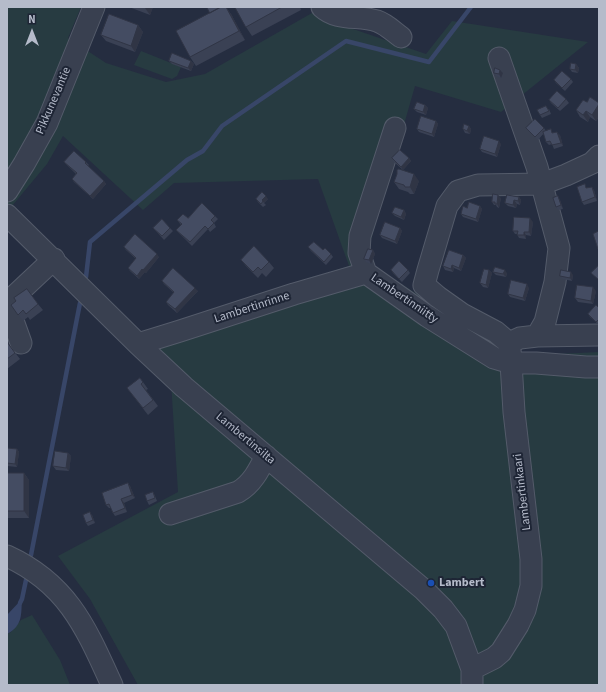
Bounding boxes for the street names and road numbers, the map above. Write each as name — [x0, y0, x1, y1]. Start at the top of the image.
street label: Pikkunevantie — [33, 65, 75, 137]
street label: Lambertinniitty — [368, 271, 440, 327]
street label: Lambertinrinne — [213, 289, 291, 327]
street label: Lambertinsilta — [212, 410, 278, 468]
street label: Lambertinkaari — [511, 453, 535, 531]

